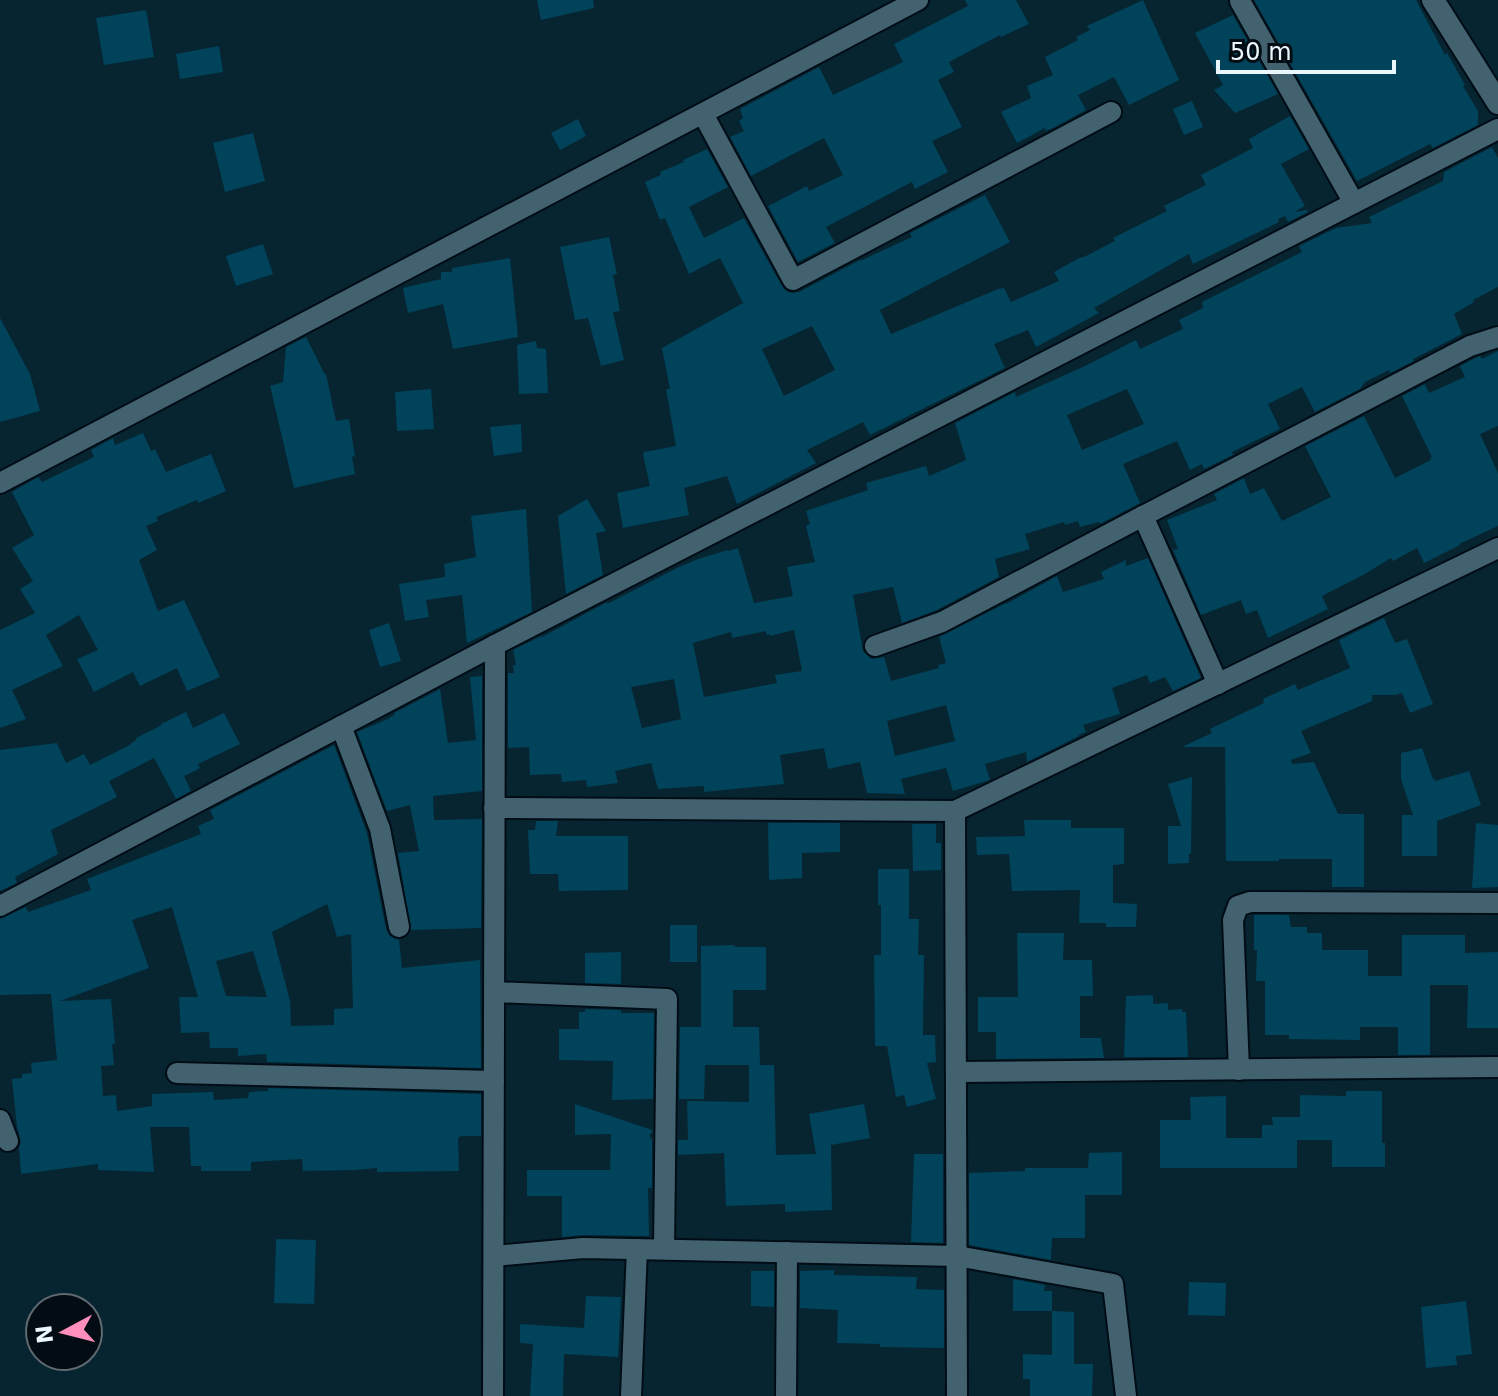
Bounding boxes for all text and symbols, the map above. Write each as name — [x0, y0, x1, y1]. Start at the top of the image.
scale bar — [1218, 24, 1394, 74]
text: 50 m — [1230, 38, 1292, 66]
north arrow — [24, 1292, 104, 1372]
text: N — [31, 1324, 58, 1345]

